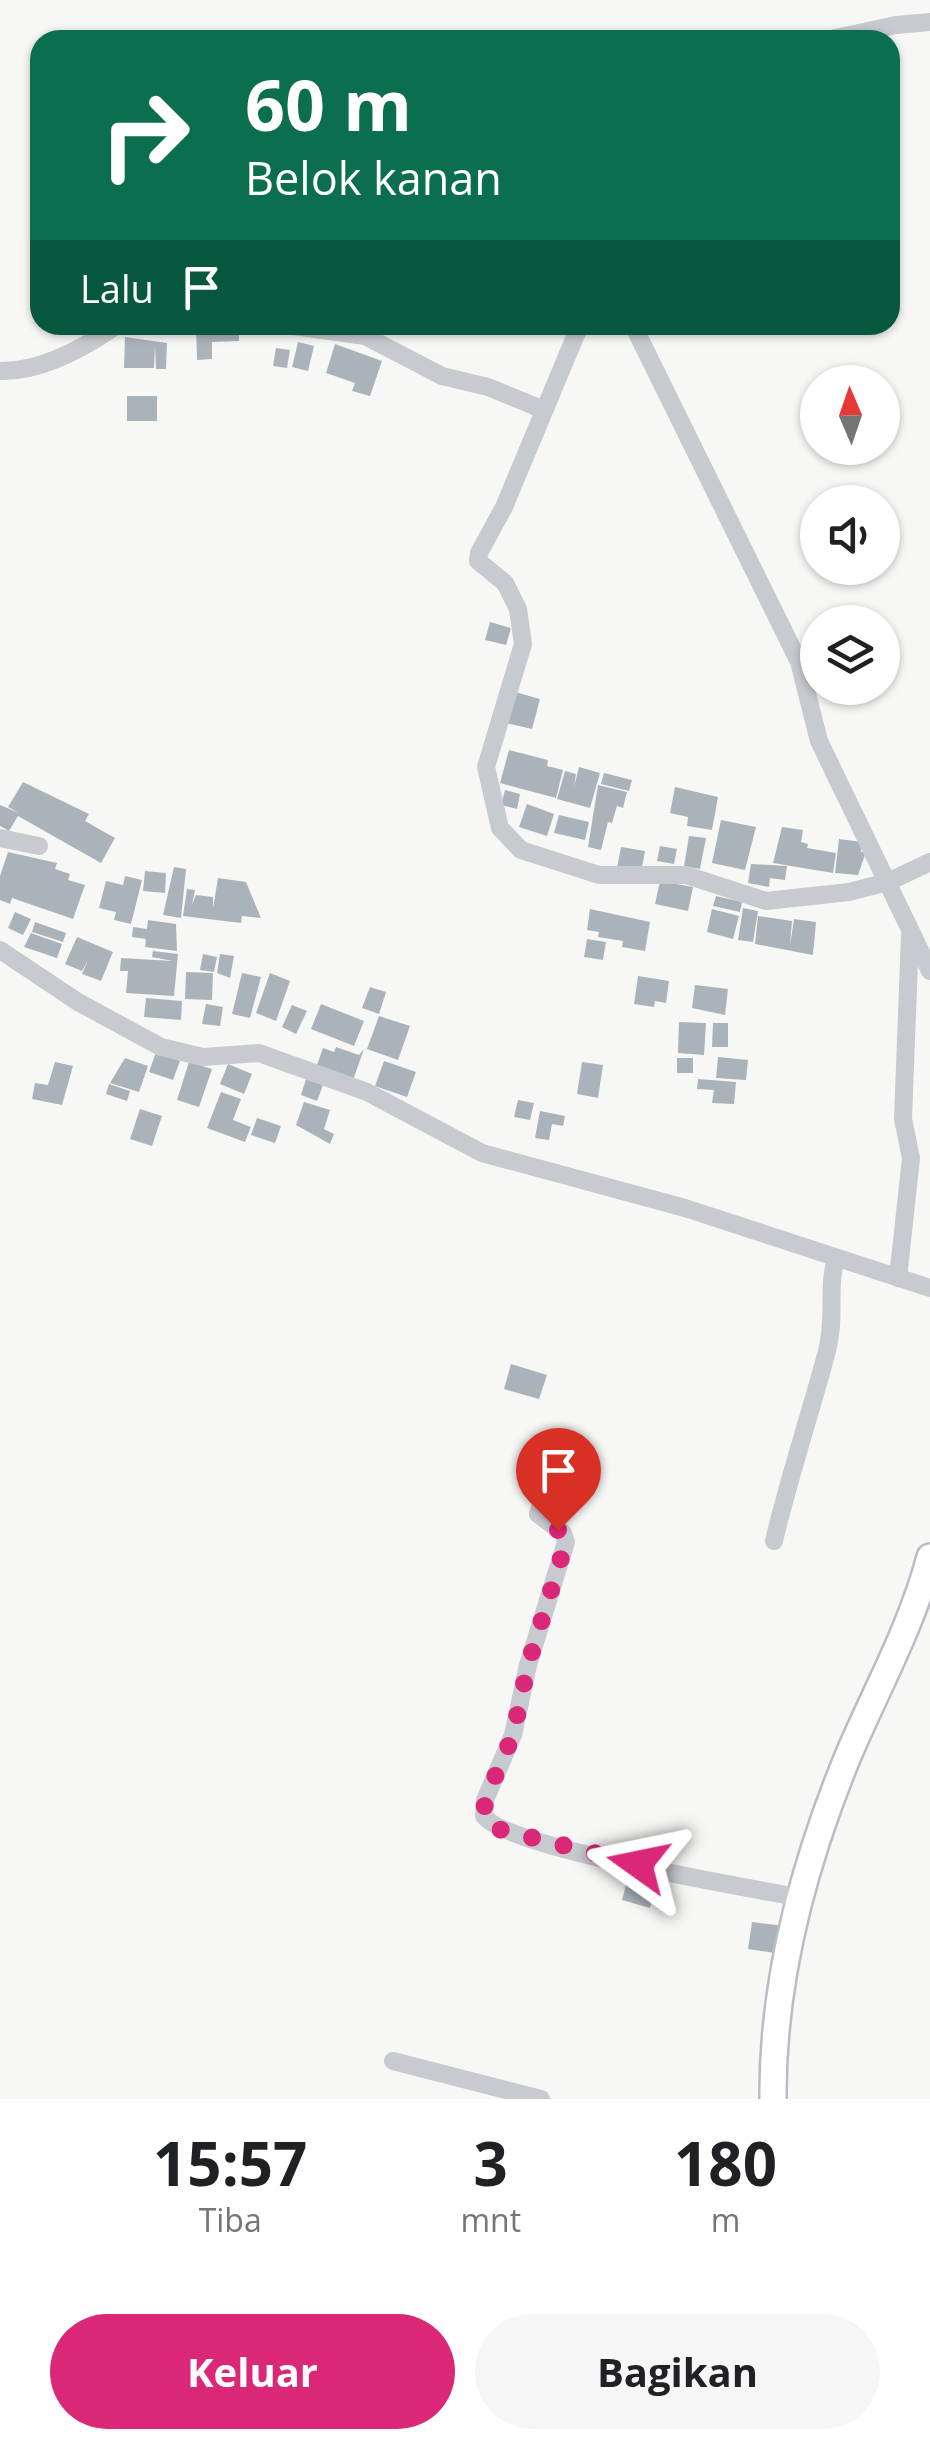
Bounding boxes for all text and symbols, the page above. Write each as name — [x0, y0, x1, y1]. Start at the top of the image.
text: 60 m — [245, 56, 412, 152]
icon: right — [80, 70, 210, 200]
text: Belok kanan — [245, 147, 502, 208]
icon: arrive — [174, 260, 229, 315]
text: Lalu — [80, 262, 154, 314]
north arrow — [800, 365, 900, 465]
map controls — [800, 365, 900, 705]
button: sound — [800, 485, 900, 585]
button: layers — [800, 605, 900, 705]
pin — [516, 1428, 601, 1531]
icon: arrive — [531, 1443, 586, 1498]
position arrow — [586, 1812, 690, 1916]
text: 15:57 — [153, 2122, 307, 2204]
text: 3 — [474, 2122, 508, 2204]
text: 180 — [674, 2122, 777, 2204]
text: Tiba — [199, 2198, 262, 2241]
text: mnt — [460, 2198, 521, 2241]
text: m — [711, 2198, 740, 2241]
button: Keluar — [50, 2314, 455, 2429]
button: Bagikan — [475, 2314, 880, 2429]

